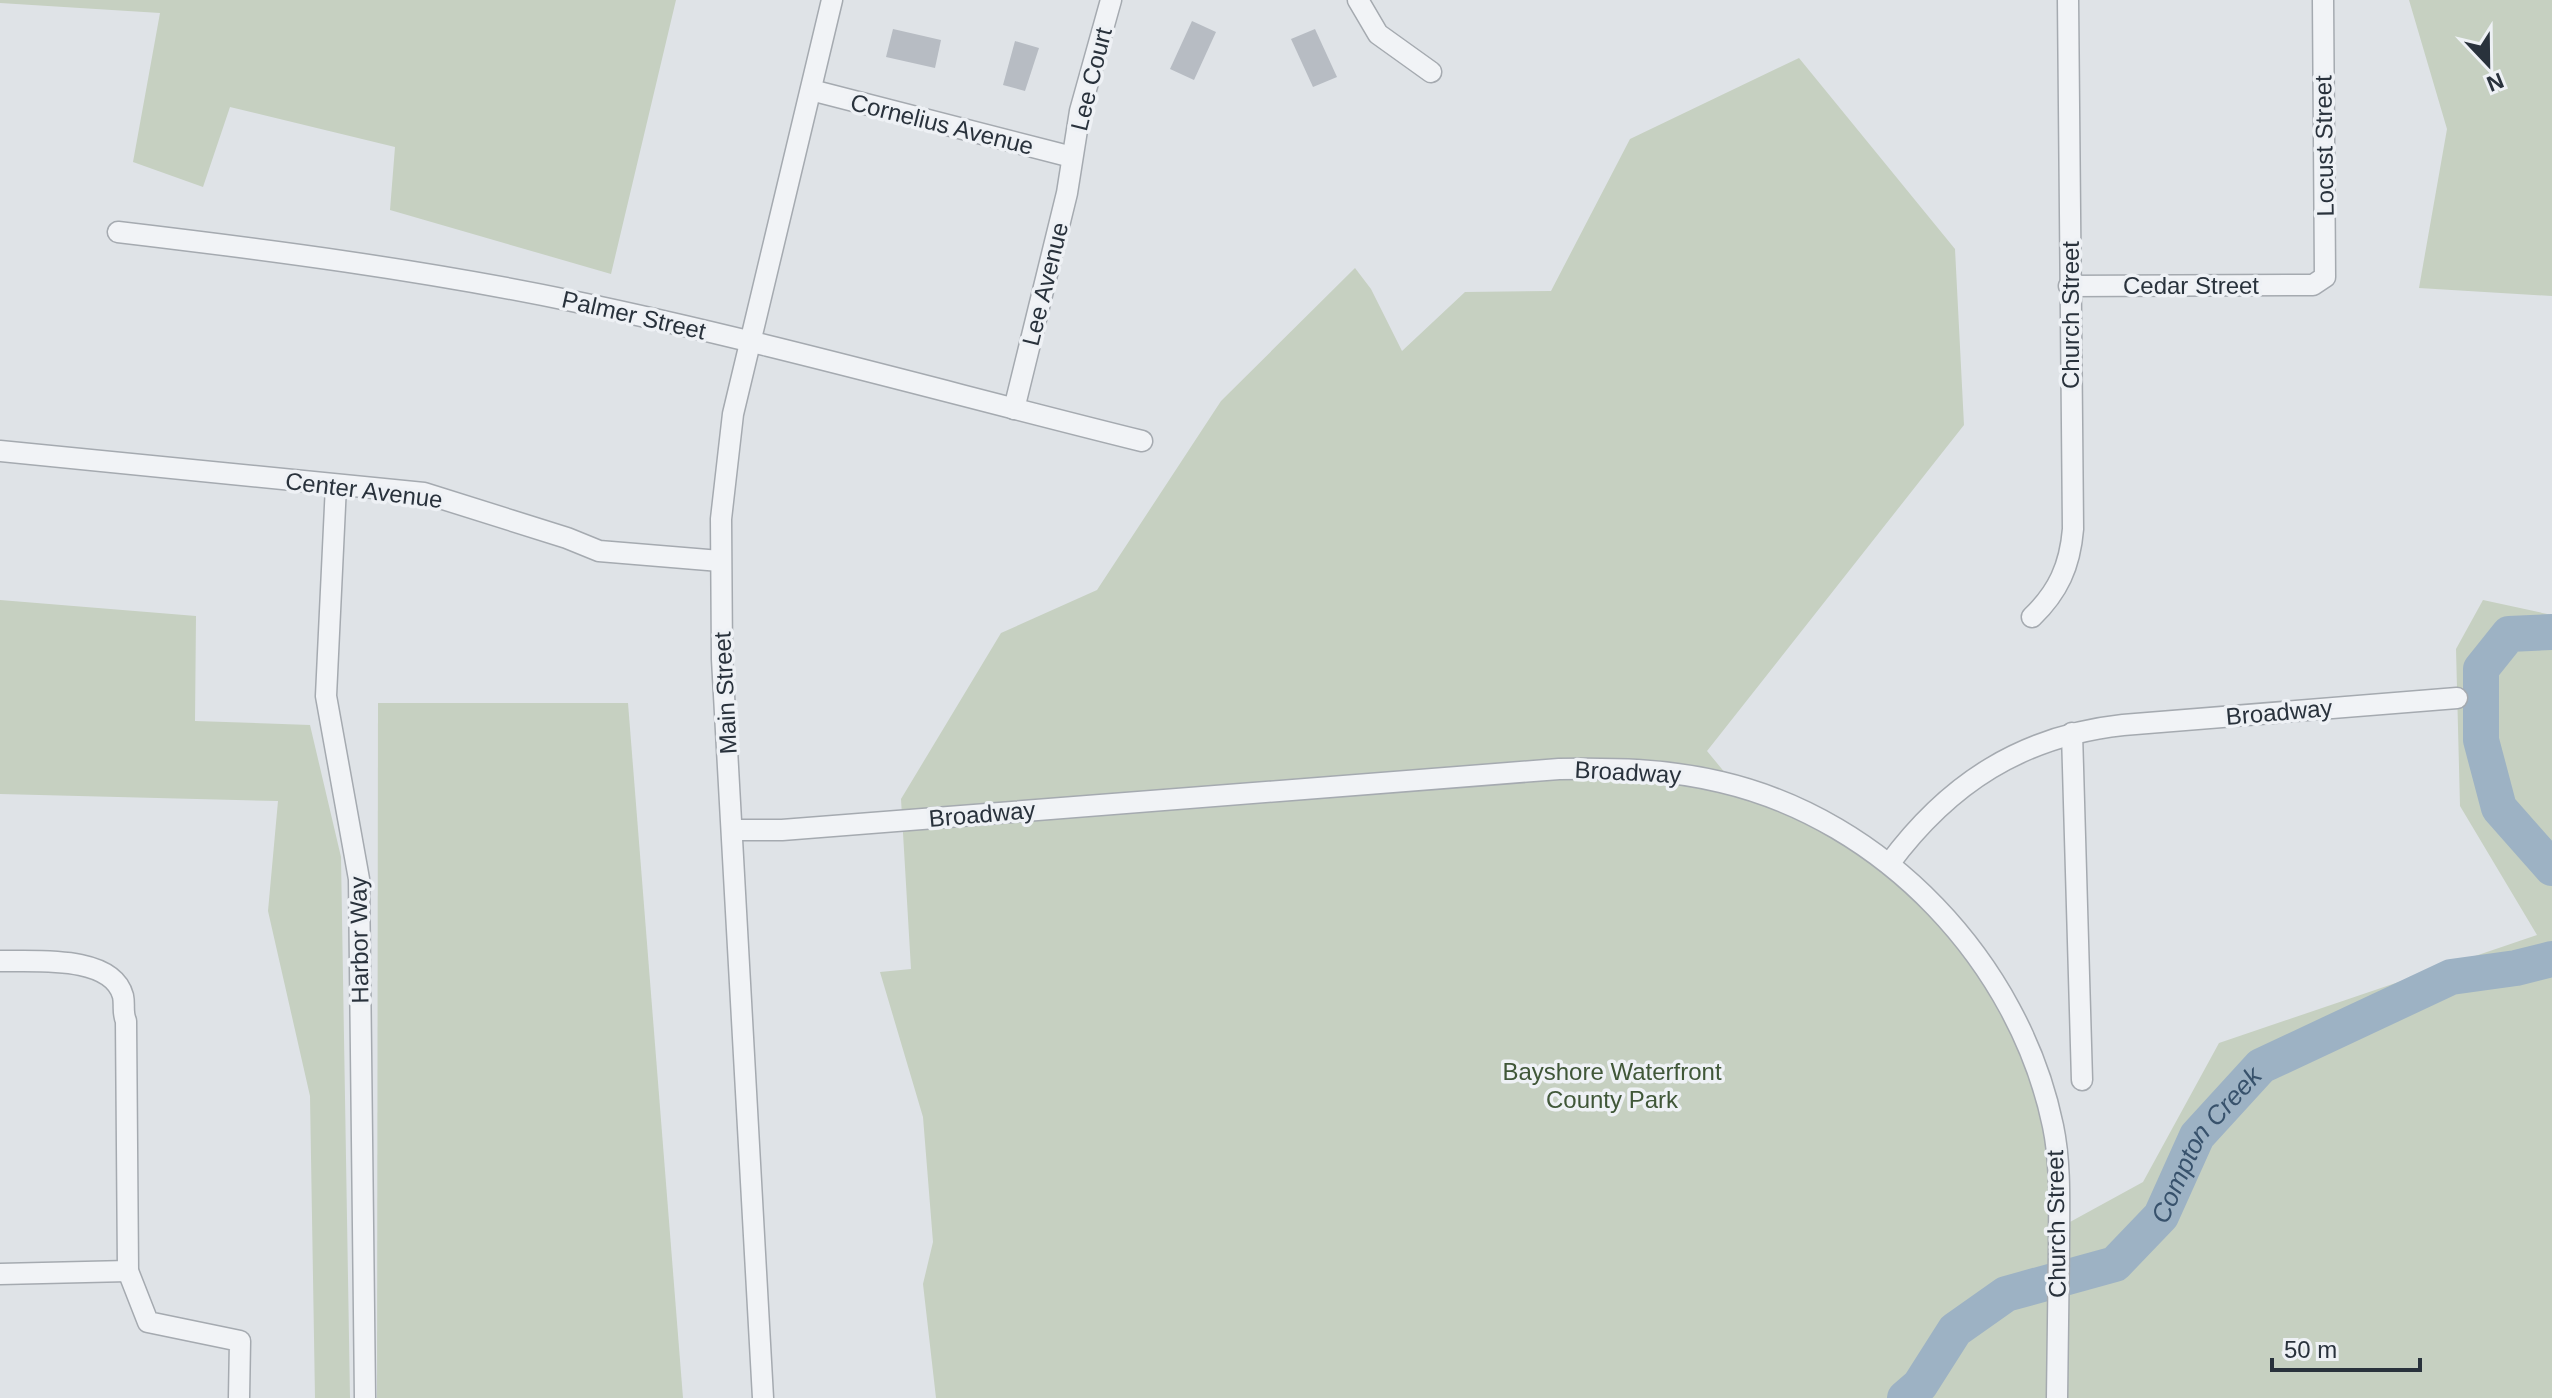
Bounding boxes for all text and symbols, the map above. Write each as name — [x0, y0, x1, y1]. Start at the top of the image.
street label: Lee Court — [1065, 24, 1117, 133]
north arrow — [2448, 24, 2528, 104]
text: N — [2483, 68, 2507, 97]
street label: Locust Street — [2309, 75, 2339, 217]
street label: Cornelius Avenue — [848, 88, 1036, 160]
street label: Lee Avenue — [1017, 219, 1073, 349]
street label: Church Street — [2057, 241, 2084, 389]
street label: Cedar Street — [2123, 272, 2259, 299]
street label: Palmer Street — [559, 285, 709, 345]
street label: Center Avenue — [284, 467, 444, 513]
street label: Main Street — [708, 631, 742, 755]
street label: Broadway — [2225, 694, 2333, 730]
street label: Broadway — [1574, 756, 1682, 788]
street label: Broadway — [928, 796, 1036, 832]
street label: Harbor Way — [344, 876, 374, 1004]
park label: Bayshore Waterfront County Park — [1502, 1058, 1722, 1113]
water label: Compton Creek — [2145, 1059, 2269, 1228]
street label: Church Street — [2041, 1149, 2071, 1298]
scale bar — [2272, 1322, 2420, 1372]
text: 50 m — [2284, 1336, 2337, 1363]

